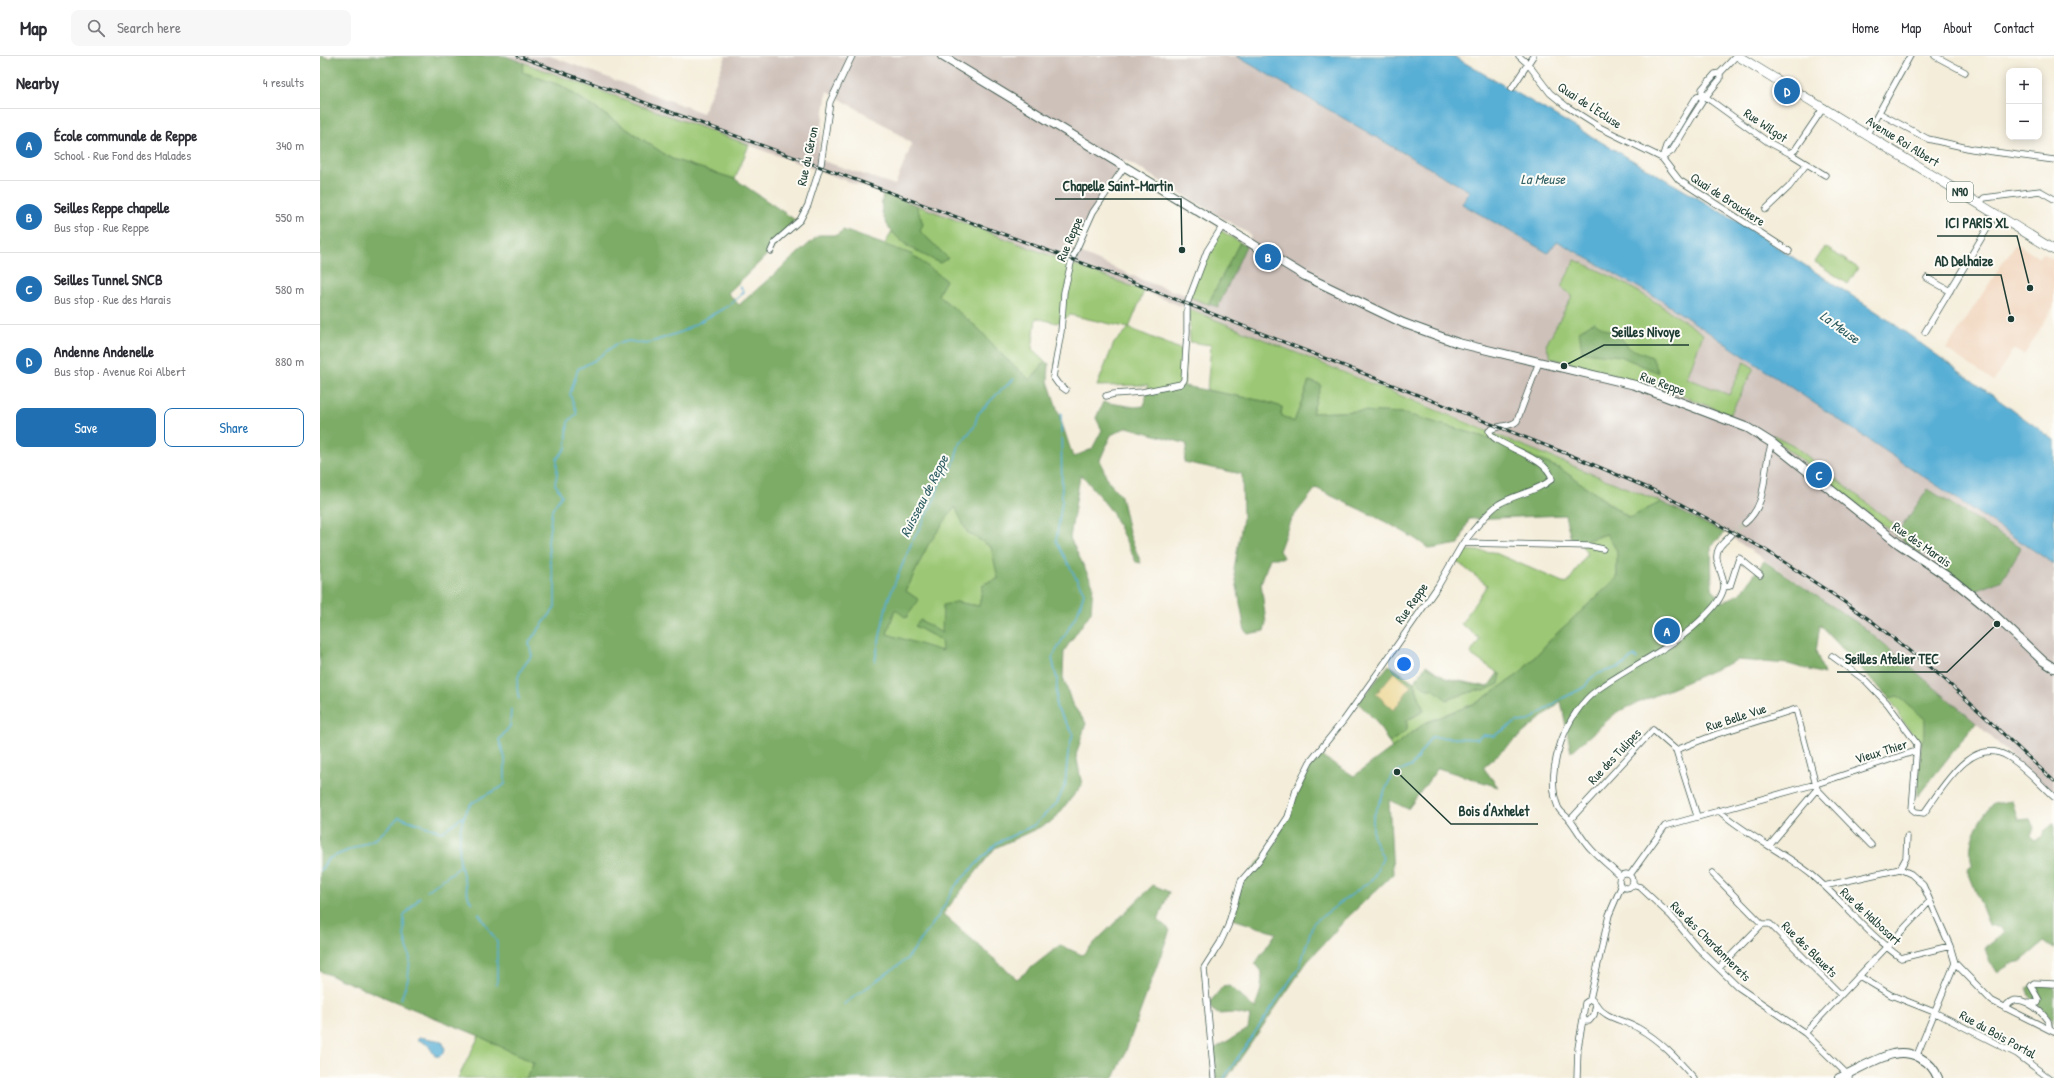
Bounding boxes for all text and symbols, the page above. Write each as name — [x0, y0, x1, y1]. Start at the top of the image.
search box — [71, 10, 351, 46]
text: Map — [20, 15, 47, 41]
icon: search — [85, 17, 107, 39]
text: Search here — [117, 17, 181, 38]
text: Home — [1852, 18, 1879, 37]
text: Map — [1901, 18, 1921, 37]
text: About — [1943, 18, 1972, 37]
text: Contact — [1994, 18, 2034, 37]
map controls — [2006, 68, 2042, 140]
button: + — [2006, 68, 2042, 104]
text: Nearby — [16, 71, 59, 94]
text: 4 results — [263, 73, 304, 91]
pin: D — [1774, 76, 1800, 106]
street label: Quai de l'Ecluse — [1554, 78, 1626, 132]
street label: Rue Wilgot — [1741, 104, 1792, 146]
button: − — [2006, 104, 2042, 140]
street label: Avenue Roi Albert — [1863, 111, 1943, 171]
text: École communale de Reppe — [54, 125, 197, 146]
street label: Rue du Géron — [792, 125, 822, 187]
text: A — [26, 136, 32, 154]
text: 340 m — [276, 136, 304, 154]
text: School · Rue Fond des Malades — [54, 146, 191, 164]
street label: Quai de Brouckere — [1687, 168, 1769, 230]
water label: La Meuse — [1521, 169, 1567, 188]
callout: Chapelle Saint-Martin — [1055, 173, 1181, 199]
text: Chapelle Saint-Martin — [1063, 176, 1173, 197]
road number: N90 — [1947, 182, 1973, 202]
text: Seilles Reppe chapelle — [54, 197, 170, 218]
text: B — [26, 208, 32, 226]
text: 550 m — [275, 208, 304, 226]
callout: ICI PARIS XL — [1937, 210, 2017, 236]
text: ICI PARIS XL — [1945, 213, 2010, 232]
street label: Rue Reppe — [1052, 214, 1086, 264]
text: Bus stop · Rue Reppe — [54, 218, 149, 236]
pin: B — [1255, 242, 1281, 272]
callout: AD Delhaize — [1926, 249, 2001, 275]
text: AD Delhaize — [1935, 251, 1994, 270]
text: Seilles Tunnel SNCB — [54, 269, 163, 290]
text: C — [25, 280, 33, 298]
text: 580 m — [275, 280, 304, 298]
text: Bus stop · Rue des Marais — [54, 290, 171, 308]
water label: La Meuse — [1817, 306, 1865, 348]
callout: Seilles Nivoye — [1604, 319, 1689, 345]
text: Seilles Nivoye — [1612, 322, 1681, 343]
text: Andenne Andenelle — [54, 341, 154, 362]
text: D — [26, 352, 32, 370]
text: 880 m — [275, 352, 304, 370]
text: Bus stop · Avenue Roi Albert — [54, 362, 185, 380]
street label: Rue Reppe — [1638, 367, 1688, 399]
button: Save — [16, 408, 156, 447]
button: Share — [164, 408, 304, 447]
water label: Ruisseau de Reppe — [895, 450, 954, 540]
pin: C — [1806, 460, 1832, 490]
street label: Rue des Marais — [1889, 517, 1955, 571]
street label: Rue Reppe — [1390, 579, 1432, 627]
pin: A — [1654, 616, 1680, 646]
callout: Seilles Atelier TEC — [1837, 646, 1947, 672]
text: Seilles Atelier TEC — [1845, 649, 1939, 668]
your location — [1394, 654, 1414, 674]
street label: Rue Belle Vue — [1704, 699, 1768, 735]
street label: Rue des Tulipes — [1583, 724, 1645, 788]
street label: Vieux Thier — [1853, 734, 1909, 768]
callout: Bois d'Axhelet — [1451, 798, 1538, 824]
text: Bois d'Axhelet — [1459, 801, 1531, 820]
street label: Rue de Halbosart — [1837, 883, 1906, 949]
street label: Rue des Chardonnerets — [1667, 897, 1755, 985]
street label: Rue des Bleuets — [1778, 917, 1842, 981]
street label: Rue du Bois Portal — [1957, 1006, 2040, 1063]

